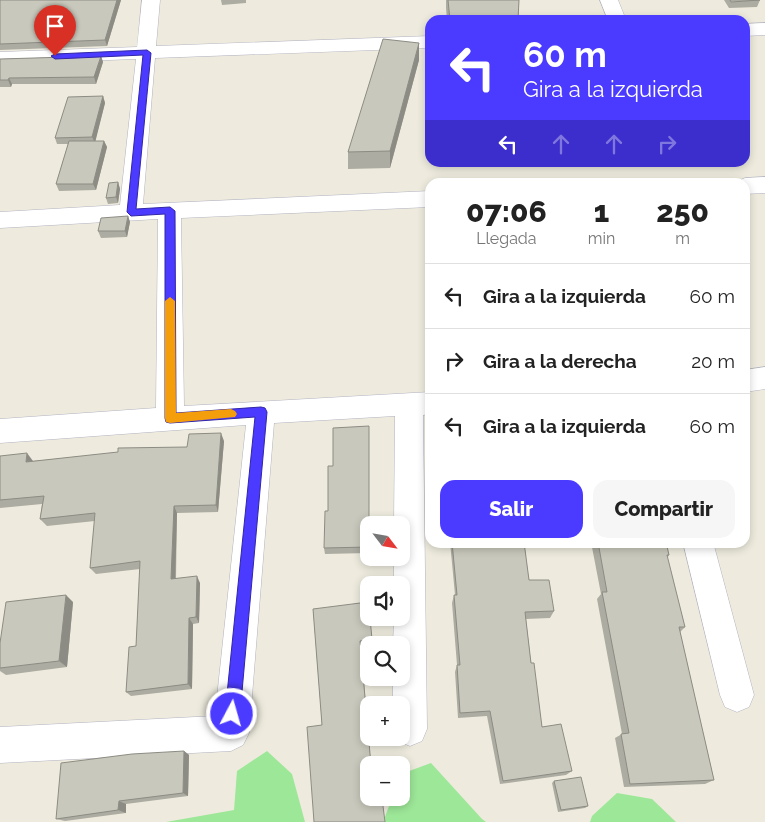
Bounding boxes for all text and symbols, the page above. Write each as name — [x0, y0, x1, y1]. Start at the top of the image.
pin — [34, 5, 76, 56]
icon: arrive — [41, 12, 69, 40]
text: 60 m — [523, 34, 607, 75]
icon: left — [440, 35, 505, 100]
text: Gira a la izquierda — [523, 76, 703, 102]
icon: left — [494, 130, 522, 158]
icon: ahead — [547, 130, 575, 158]
icon: ahead — [600, 130, 628, 158]
icon: right — [653, 130, 681, 158]
text: 07:06 — [466, 194, 547, 229]
text: 1 — [594, 194, 609, 229]
text: 250 — [656, 194, 709, 229]
text: Llegada — [476, 229, 537, 248]
text: min — [588, 229, 615, 248]
text: m — [675, 229, 690, 248]
icon: left — [440, 282, 468, 310]
text: Gira a la izquierda — [483, 285, 646, 307]
text: 60 m — [690, 285, 735, 307]
icon: right — [440, 347, 468, 375]
text: Gira a la derecha — [483, 350, 637, 372]
text: 20 m — [691, 350, 735, 372]
icon: left — [440, 412, 468, 440]
text: Gira a la izquierda — [483, 415, 646, 437]
text: 60 m — [690, 415, 735, 437]
button: Salir — [440, 480, 583, 538]
button: Compartir — [593, 480, 735, 538]
north arrow — [360, 516, 410, 566]
map controls — [360, 516, 410, 806]
button: sound — [360, 576, 410, 626]
button: search — [360, 636, 410, 686]
position arrow — [205, 687, 257, 739]
button: + — [360, 696, 410, 746]
button: − — [360, 756, 410, 806]

